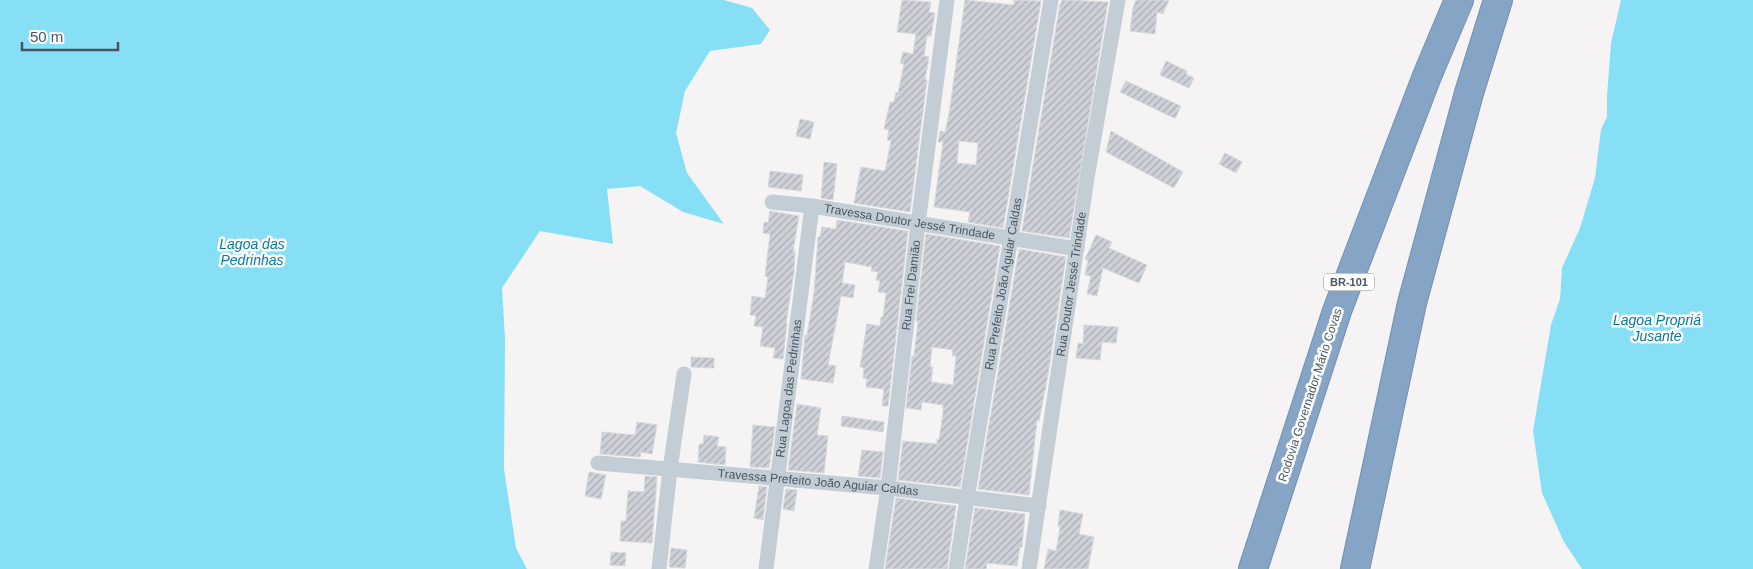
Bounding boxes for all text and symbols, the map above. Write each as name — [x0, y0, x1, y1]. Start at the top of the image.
scale bar — [22, 20, 119, 52]
text: 50 m — [30, 28, 63, 45]
street label: Rua Prefeito João Aguiar Caldas — [982, 197, 1025, 371]
street label: Travessa Doutor Jessé Trindade — [823, 201, 996, 243]
street label: Rua Doutor Jessé Trindade — [1054, 210, 1089, 358]
water label: Lagoa das Pedrinhas — [219, 236, 285, 268]
street label: Rua Frei Damião — [899, 239, 923, 331]
road number: BR-101 — [1324, 274, 1374, 290]
street label: Rodovia Governador Mário Covas — [1275, 307, 1345, 483]
water label: Lagoa Propriá Jusante — [1613, 312, 1701, 344]
street label: Rua Lagoa das Pedrinhas — [773, 319, 805, 458]
street label: Travessa Prefeito João Aguiar Caldas — [717, 466, 919, 499]

